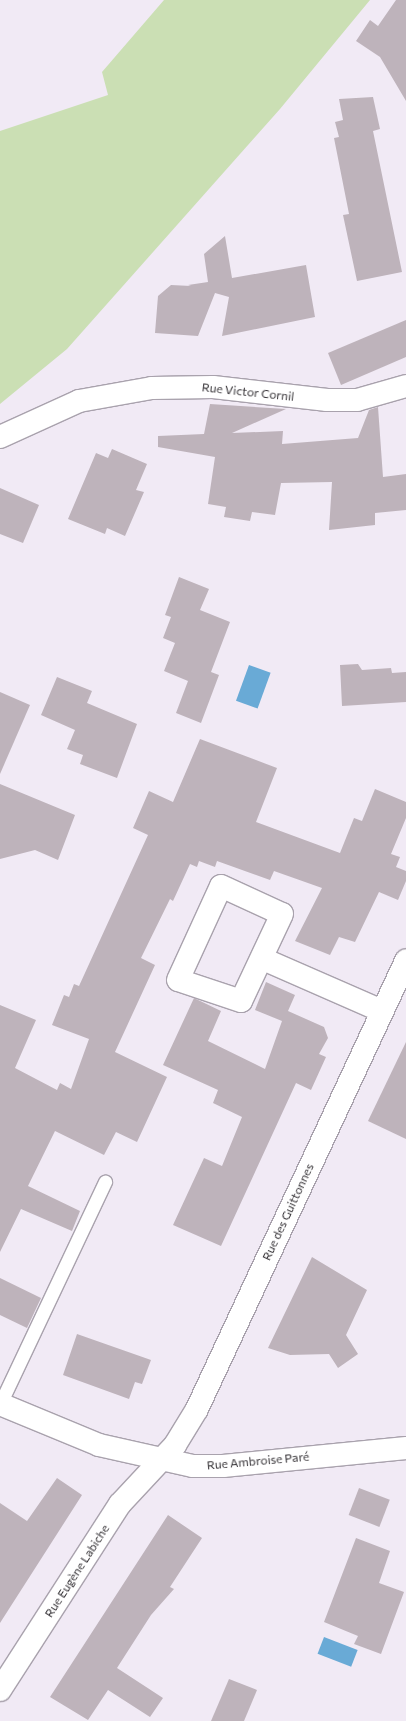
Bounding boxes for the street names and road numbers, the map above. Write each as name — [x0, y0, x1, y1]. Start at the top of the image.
street label: Rue Victor Cornil — [201, 380, 295, 404]
street label: Rue des Guittonnes — [259, 1161, 317, 1263]
street label: Rue Ambroise Paré — [206, 1449, 310, 1473]
street label: Rue Eugène Labiche — [42, 1522, 112, 1620]

